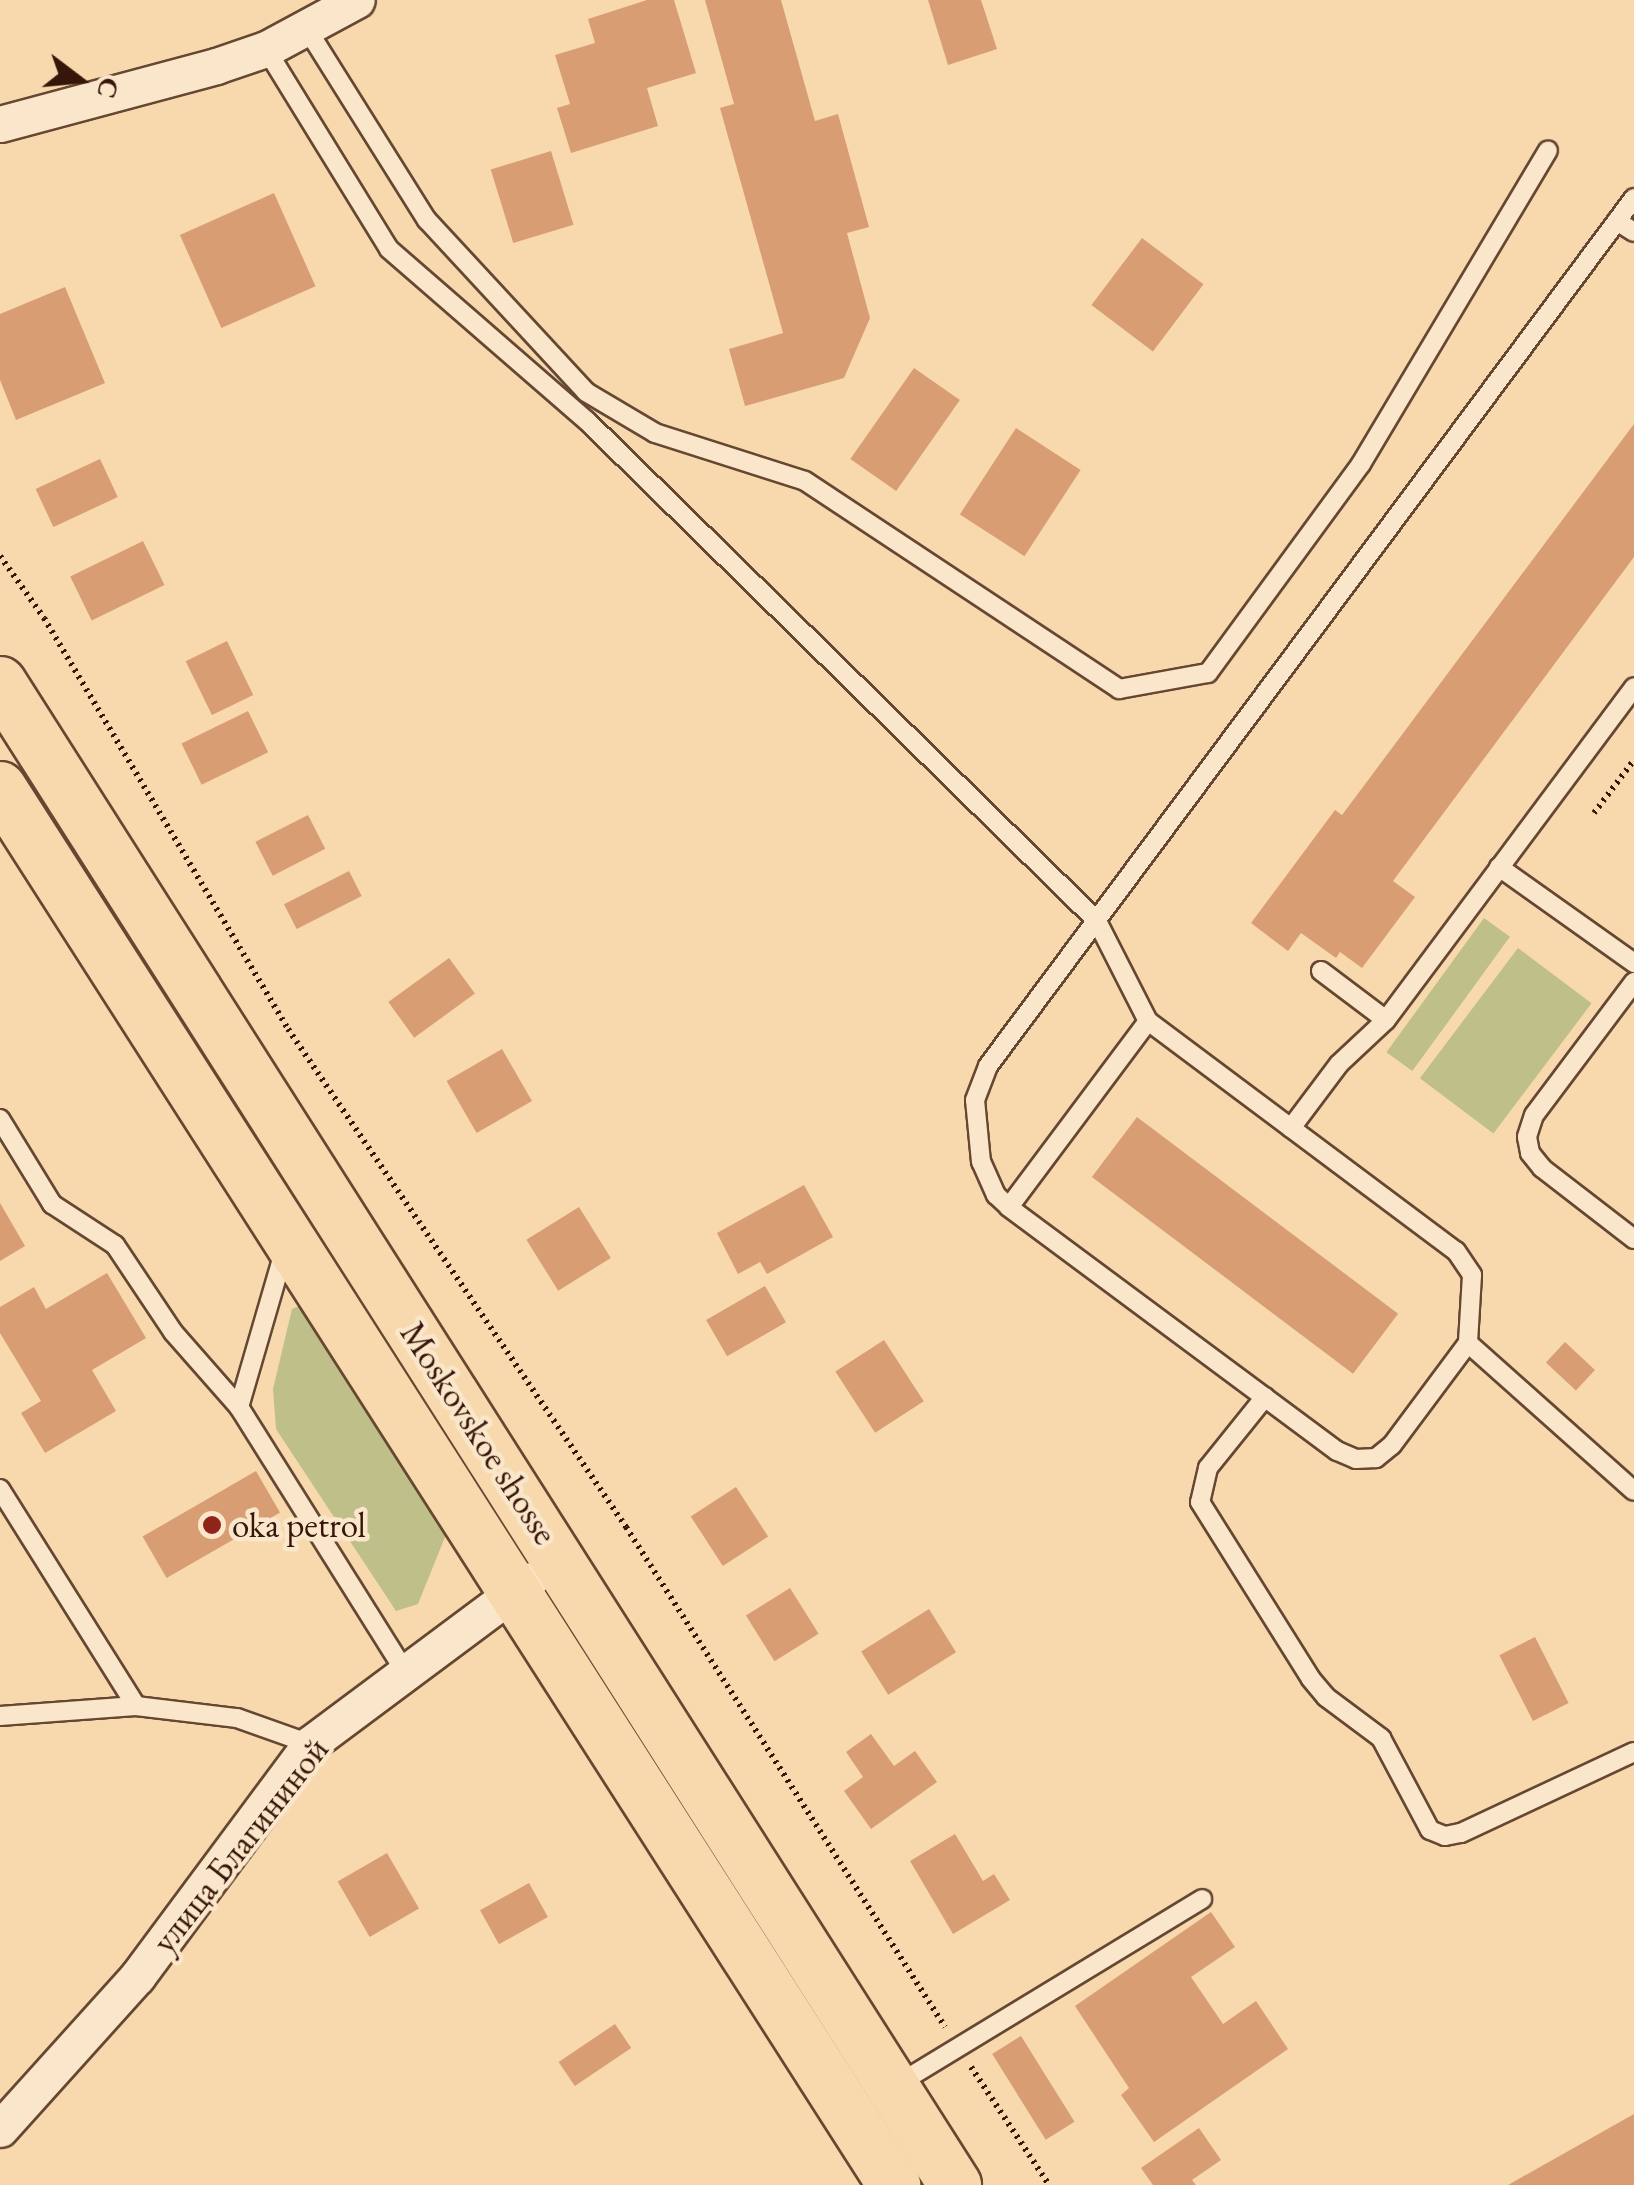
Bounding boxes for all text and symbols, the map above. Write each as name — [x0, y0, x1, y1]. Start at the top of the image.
north arrow — [30, 30, 130, 130]
text: С — [89, 74, 129, 103]
street label: Moskovskoe shosse — [392, 1314, 566, 1552]
place label: oka petrol — [232, 1504, 366, 1546]
marker: oka petrol — [201, 1514, 223, 1536]
street label: улица Благининой — [143, 1729, 337, 1961]

